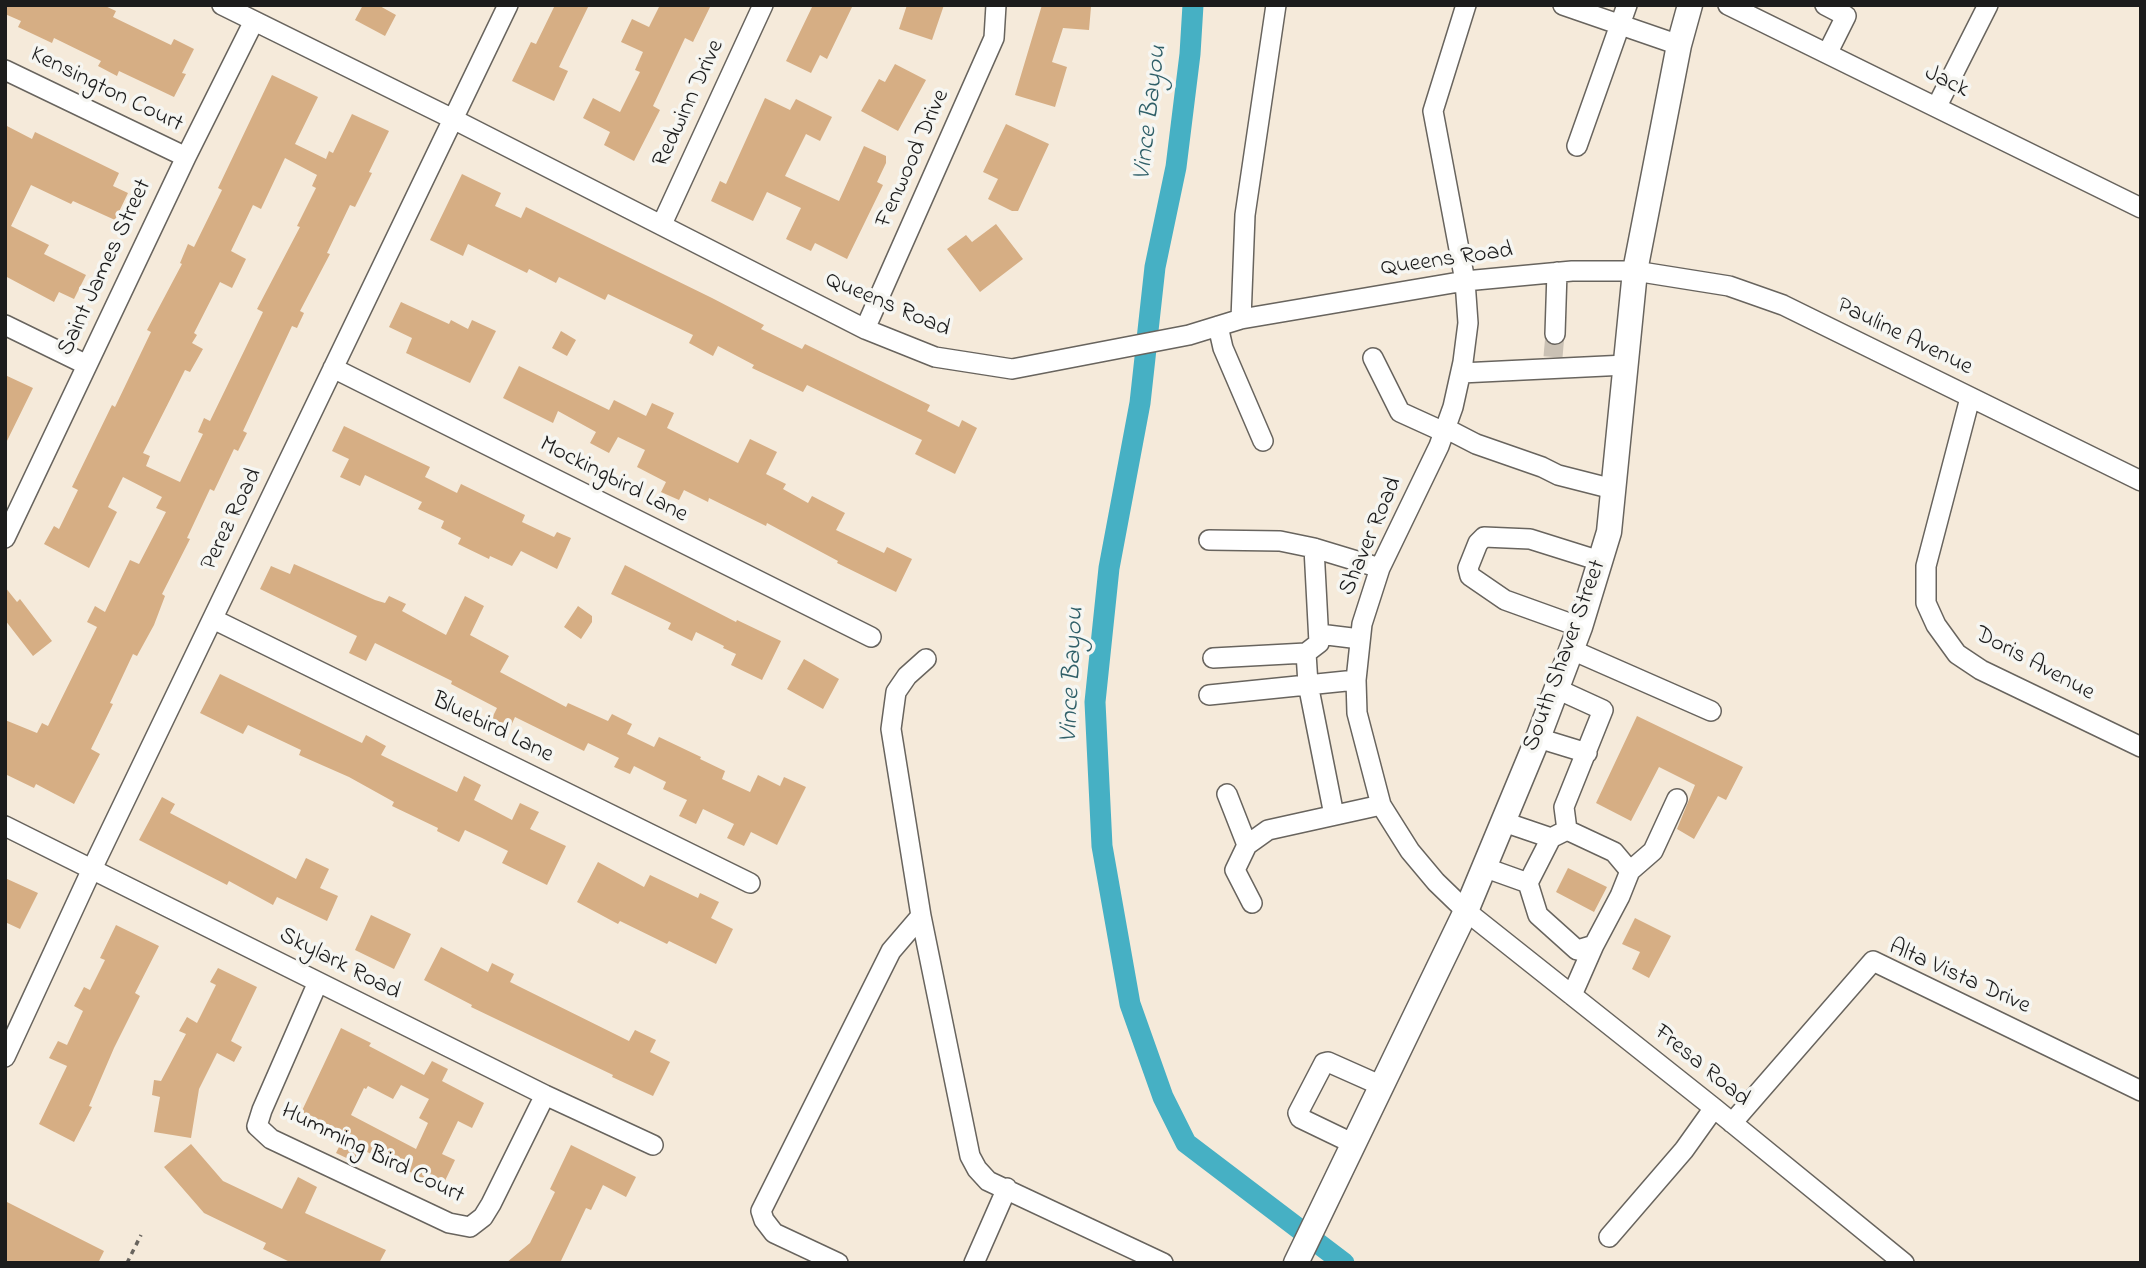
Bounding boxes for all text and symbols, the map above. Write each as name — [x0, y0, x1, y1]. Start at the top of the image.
street label: Redwinn Drive — [648, 36, 732, 172]
street label: Kensington Court — [25, 42, 187, 140]
water label: Vince Bayou — [1128, 44, 1176, 182]
street label: Jack — [1919, 60, 1973, 106]
street label: Fenwood Drive — [871, 85, 957, 233]
street label: Saint James Street — [53, 175, 159, 361]
street label: Queens Road — [1379, 237, 1515, 285]
street label: Queens Road — [820, 267, 954, 345]
street label: Pauline Avenue — [1831, 293, 1977, 383]
street label: Mockingbird Lane — [534, 431, 692, 531]
street label: Perez Road — [196, 464, 270, 576]
street label: Shaver Road — [1334, 473, 1410, 601]
street label: South Shaver Street — [1518, 556, 1614, 756]
water label: Vince Bayou — [1055, 606, 1093, 744]
street label: Doris Avenue — [1969, 621, 2099, 709]
street label: Bluebird Lane — [427, 687, 557, 771]
street label: Skylark Road — [273, 922, 405, 1008]
street label: Alta Vista Drive — [1884, 934, 2034, 1022]
street label: Fresa Road — [1647, 1020, 1755, 1114]
street label: Humming Bird Court — [276, 1098, 468, 1212]

